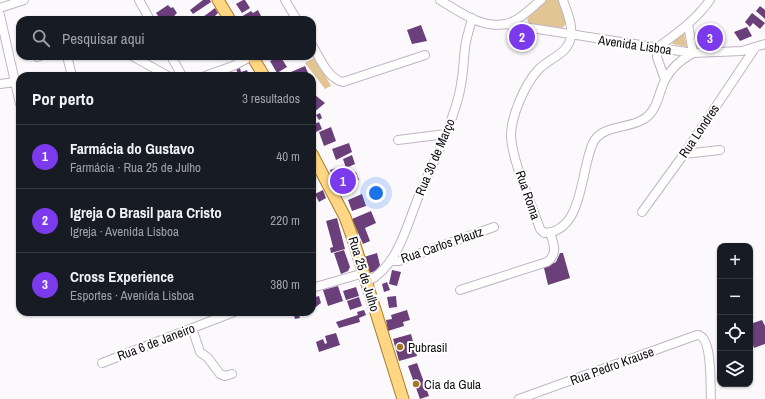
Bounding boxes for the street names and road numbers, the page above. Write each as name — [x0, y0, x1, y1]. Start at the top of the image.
street label: Avenida Lisboa — [596, 31, 673, 59]
street label: Rua Londres — [675, 101, 723, 161]
street label: Rua 30 de Março — [411, 116, 459, 198]
street label: Rua Roma — [512, 168, 544, 222]
street label: Rua Carlos Plautz — [399, 223, 485, 267]
street label: Rua 25 de Julho — [345, 234, 383, 314]
street label: Rua 6 de Janeiro — [115, 319, 197, 365]
street label: Rua Pedro Krause — [568, 343, 656, 389]

